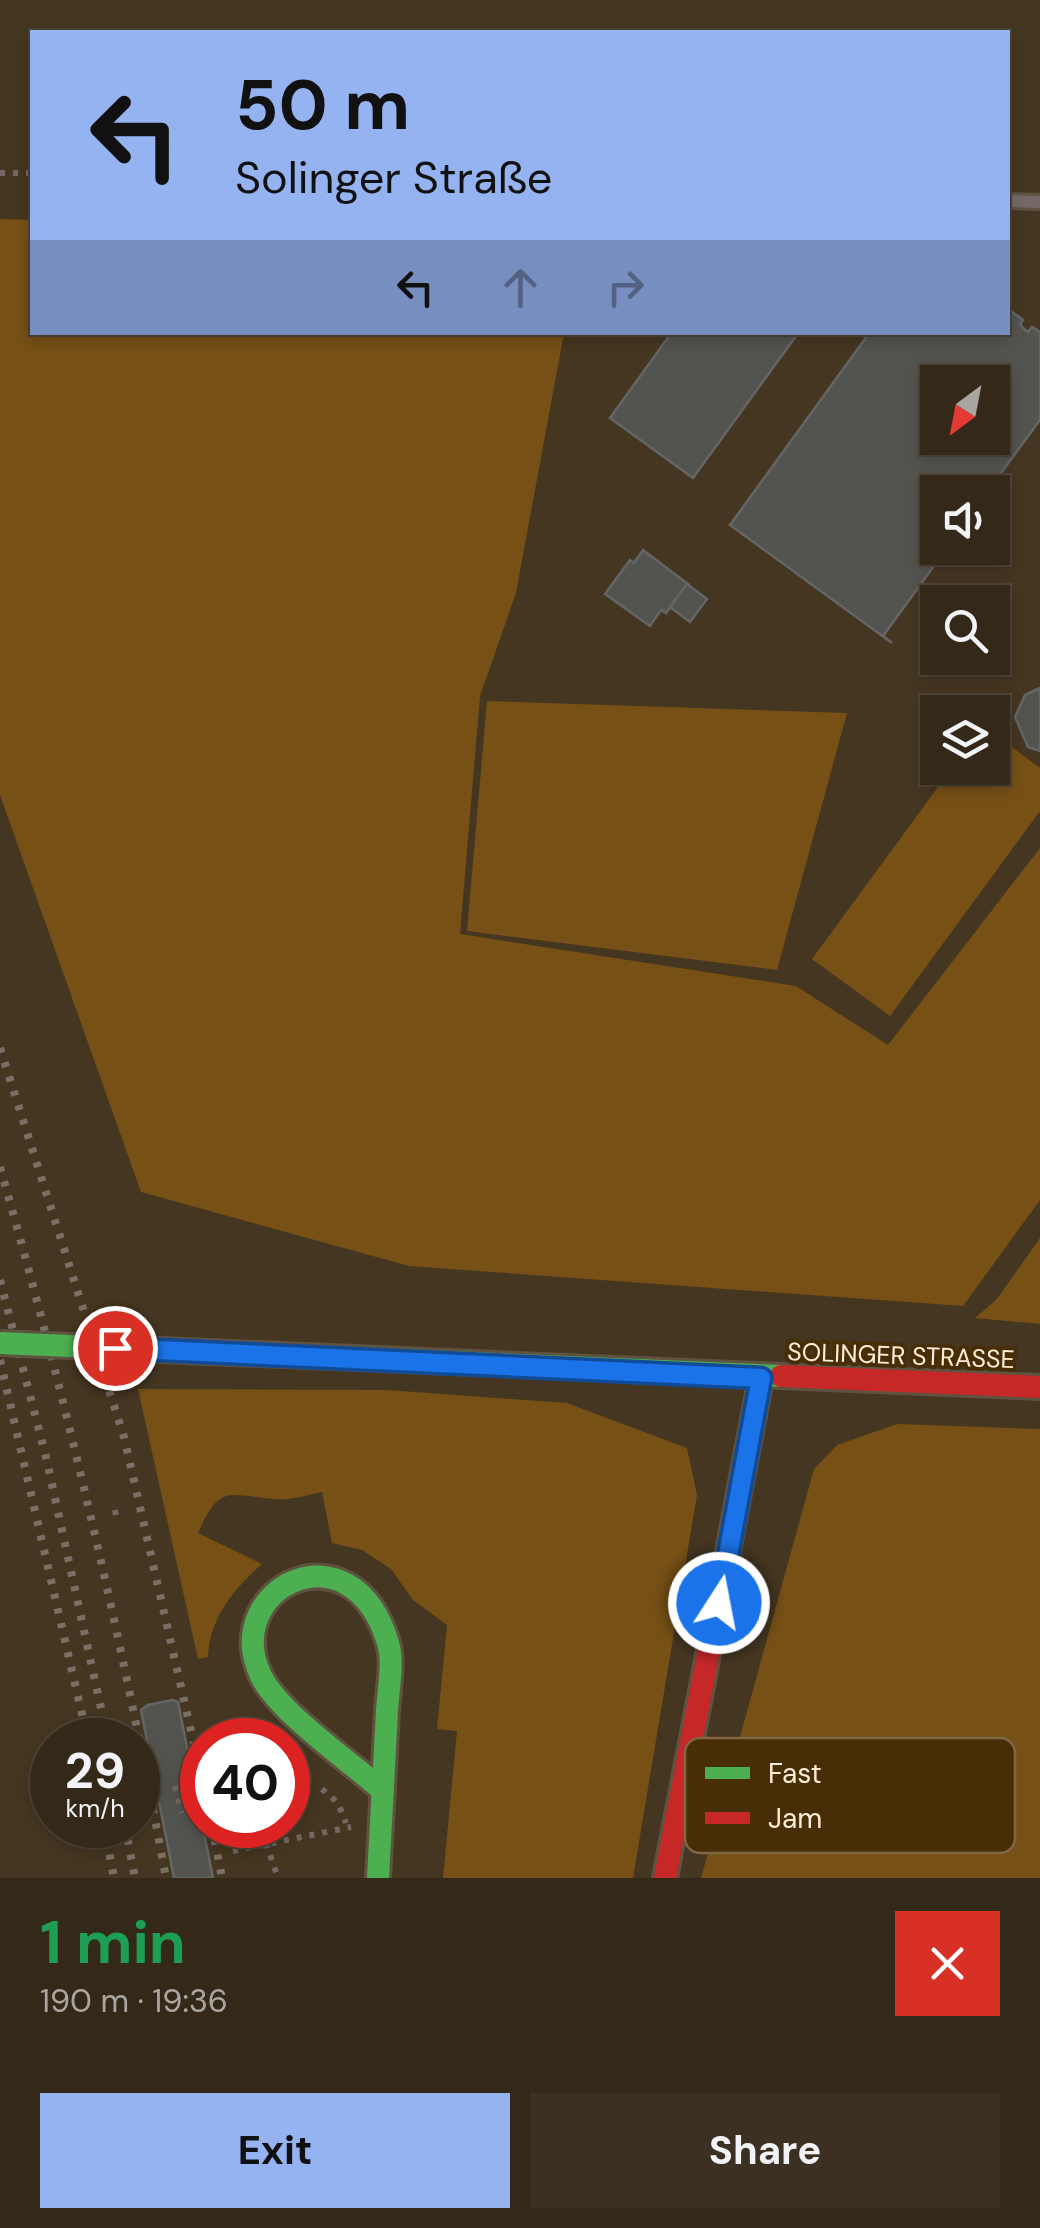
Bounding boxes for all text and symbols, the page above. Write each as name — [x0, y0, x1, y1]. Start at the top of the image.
text: 50 m — [235, 60, 410, 151]
icon: left — [70, 70, 200, 200]
text: Solinger Straße — [235, 148, 552, 207]
icon: left — [388, 260, 443, 315]
icon: ahead — [493, 260, 548, 315]
icon: right — [598, 260, 653, 315]
north arrow — [920, 365, 1010, 455]
map controls — [920, 365, 1010, 785]
button: sound — [920, 475, 1010, 565]
button: search — [920, 585, 1010, 675]
button: layers — [920, 695, 1010, 785]
pin — [73, 1306, 158, 1391]
icon: arrive — [88, 1321, 143, 1376]
street label: SOLINGER STRASSE — [787, 1335, 1015, 1376]
position arrow — [667, 1551, 771, 1655]
speed limit sign: 40 — [180, 1718, 310, 1848]
text: 29 — [65, 1738, 125, 1804]
legend — [685, 1738, 1015, 1853]
text: Fast — [768, 1755, 822, 1792]
text: km/h — [65, 1792, 125, 1825]
text: Jam — [768, 1800, 822, 1837]
text: 1 min — [40, 1903, 186, 1982]
button: close — [895, 1911, 1000, 2016]
text: 190 m · 19:36 — [40, 1980, 228, 2022]
button: Exit — [40, 2093, 510, 2208]
button: Share — [530, 2093, 1000, 2208]

